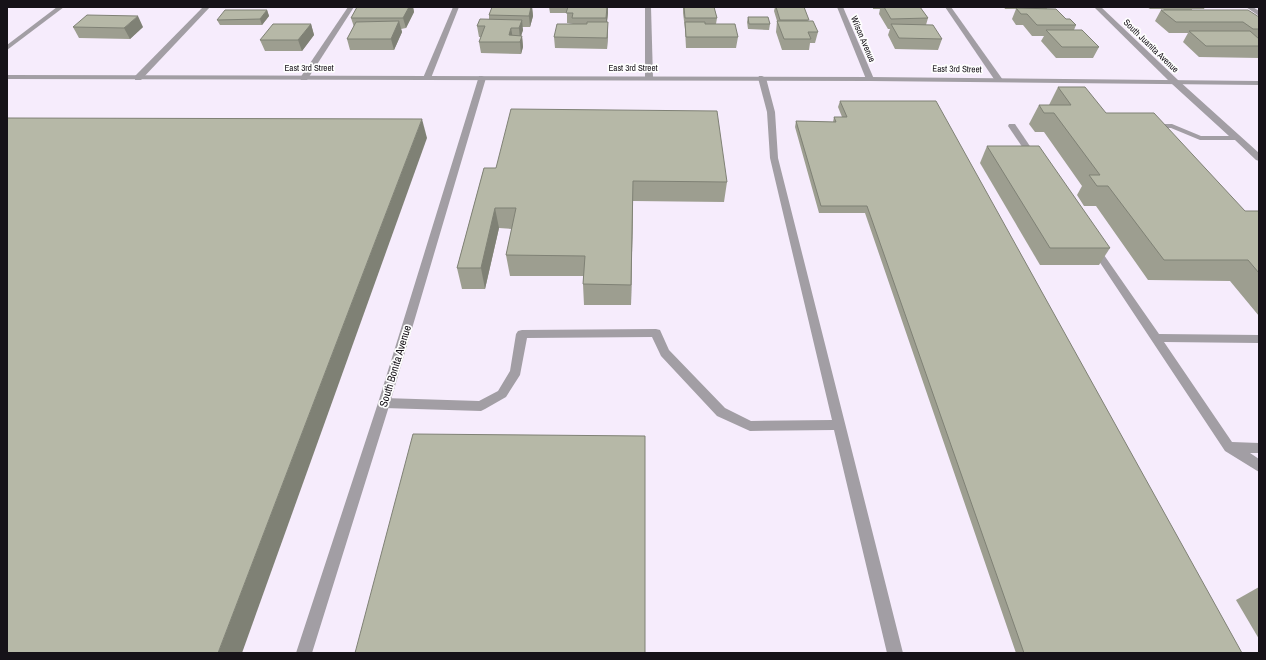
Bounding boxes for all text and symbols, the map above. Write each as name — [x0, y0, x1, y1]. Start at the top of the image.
street label: Wilson Avenue — [848, 14, 878, 64]
street label: South Juanita Avenue — [1121, 17, 1181, 75]
street label: East 3rd Street — [284, 62, 334, 74]
street label: East 3rd Street — [608, 62, 658, 74]
street label: East 3rd Street — [932, 63, 982, 75]
street label: South Bonita Avenue — [376, 323, 414, 409]

